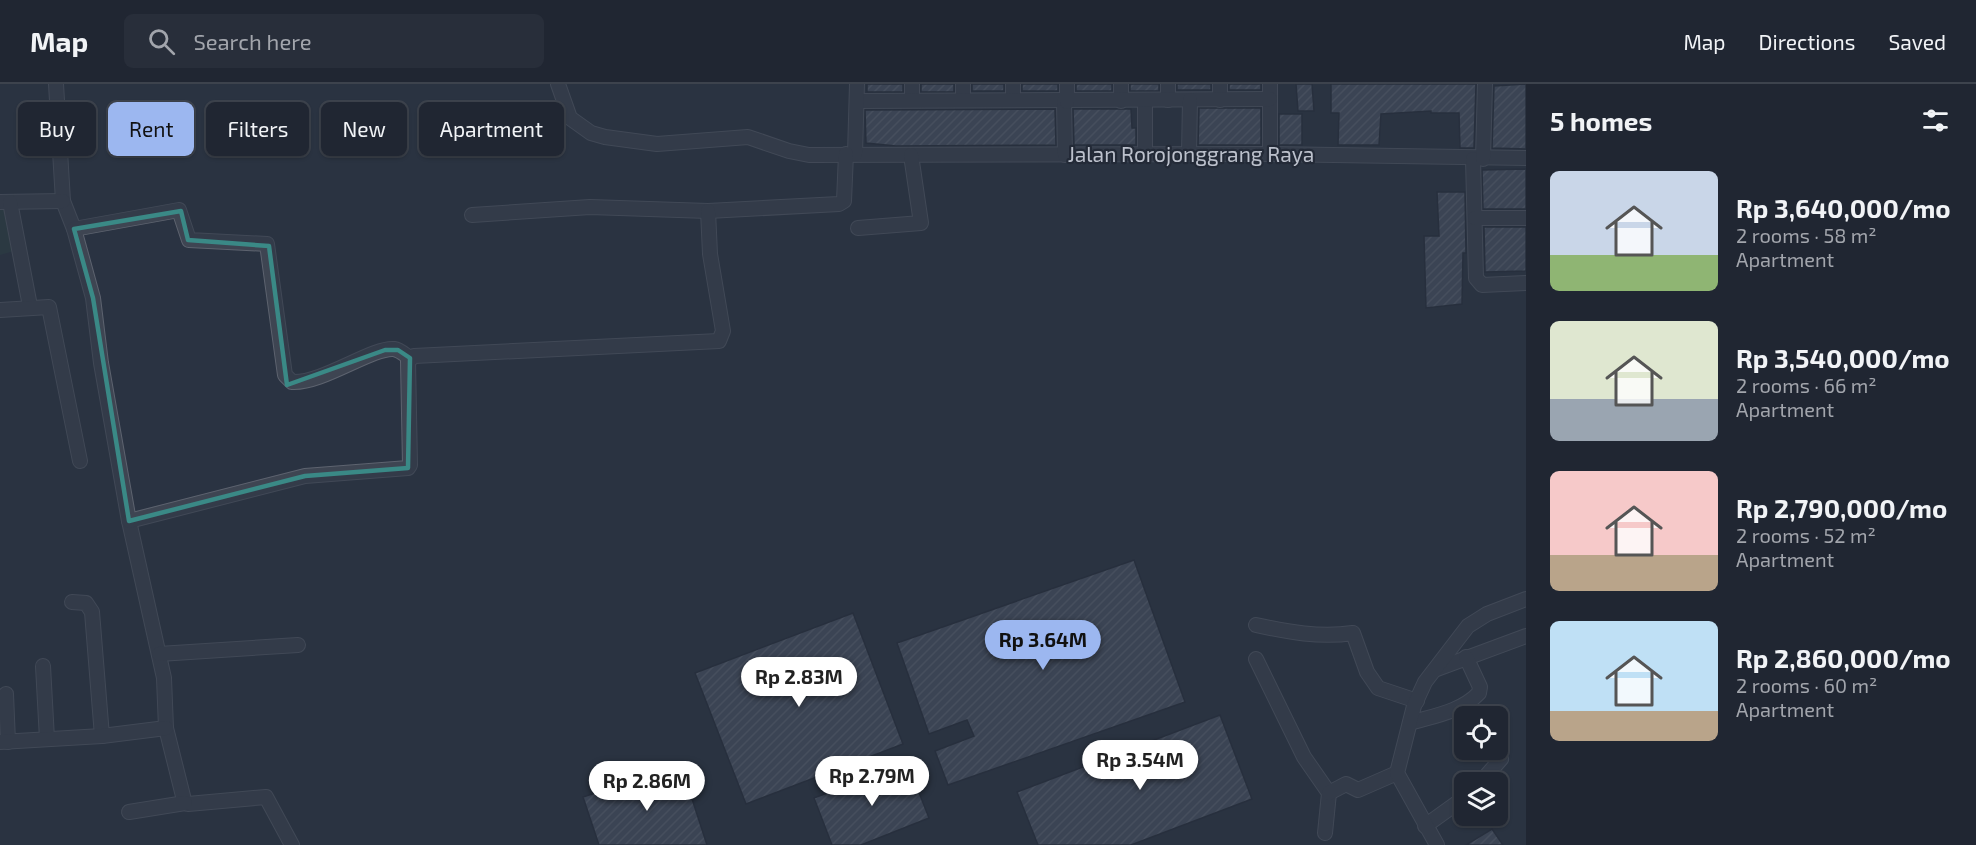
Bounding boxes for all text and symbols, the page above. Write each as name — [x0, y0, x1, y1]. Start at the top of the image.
search box — [124, 14, 544, 68]
text: Map — [30, 24, 88, 58]
icon: search — [145, 25, 178, 58]
text: Search here — [193, 28, 312, 54]
text: Map — [1683, 29, 1726, 54]
text: Directions — [1759, 29, 1855, 54]
text: Saved — [1888, 29, 1946, 54]
chip: Buy — [18, 102, 96, 156]
chip: Rent — [108, 102, 194, 156]
chip: Filters — [206, 102, 309, 156]
chip: New — [321, 102, 407, 156]
chip: Apartment — [419, 102, 564, 156]
icon: filters — [1919, 104, 1952, 137]
text: 5 homes — [1550, 105, 1652, 136]
street label: Jalan Rorojonggrang Raya — [1068, 141, 1314, 167]
text: Rp 3,640,000/mo — [1736, 192, 1951, 223]
icon: home — [1598, 195, 1670, 267]
text: 2 rooms · 58 m² — [1736, 223, 1877, 247]
text: Apartment — [1736, 247, 1834, 271]
text: Rp 3,540,000/mo — [1736, 342, 1950, 373]
icon: home — [1598, 345, 1670, 417]
text: 2 rooms · 66 m² — [1736, 373, 1877, 397]
text: Apartment — [1736, 397, 1834, 421]
text: Rp 2,790,000/mo — [1736, 492, 1947, 523]
icon: home — [1598, 495, 1670, 567]
text: 2 rooms · 52 m² — [1736, 523, 1876, 547]
text: Apartment — [1736, 547, 1834, 571]
pin: Rp 3.64M — [981, 620, 1105, 671]
text: Rp 3.64M — [999, 627, 1087, 651]
text: Rp 2,860,000/mo — [1736, 642, 1951, 673]
icon: home — [1598, 645, 1670, 717]
pin: Rp 2.83M — [737, 657, 861, 708]
text: Rp 2.83M — [755, 664, 843, 688]
text: 2 rooms · 60 m² — [1736, 673, 1877, 697]
text: Apartment — [1736, 697, 1834, 721]
map controls — [1454, 706, 1508, 826]
button: locate — [1454, 706, 1508, 760]
pin: Rp 3.54M — [1078, 740, 1202, 791]
text: Rp 3.54M — [1096, 747, 1184, 771]
pin: Rp 2.79M — [810, 756, 934, 807]
pin: Rp 2.86M — [585, 761, 709, 812]
text: Rp 2.79M — [829, 763, 915, 787]
text: Rp 2.86M — [603, 768, 691, 792]
button: layers — [1454, 772, 1508, 826]

